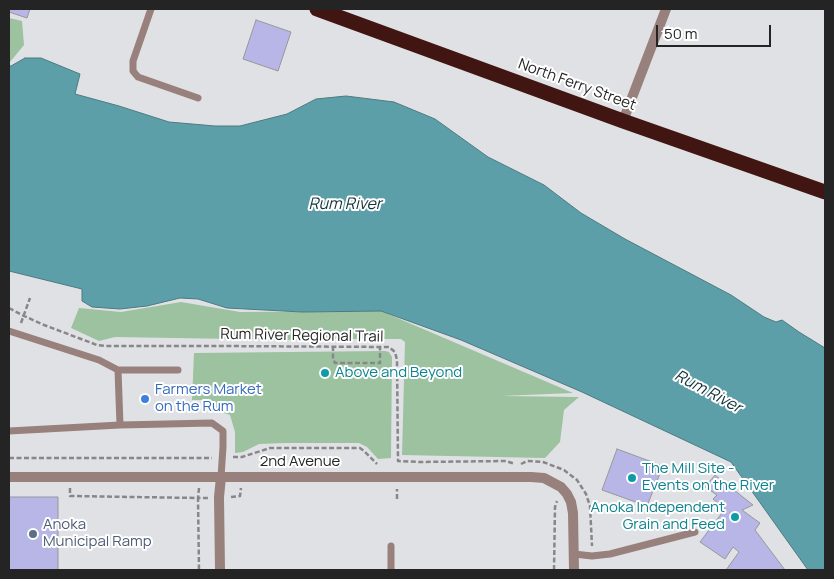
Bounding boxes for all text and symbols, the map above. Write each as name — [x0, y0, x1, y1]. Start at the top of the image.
scale bar — [659, 15, 774, 47]
text: 50 m — [664, 23, 698, 44]
street label: North Ferry Street — [516, 55, 638, 115]
water label: Rum River — [308, 195, 382, 215]
street label: Rum River Regional Trail — [220, 326, 384, 346]
place label: Above and Beyond — [335, 364, 462, 382]
water label: Rum River — [671, 366, 745, 418]
marker: Above and Beyond — [319, 367, 331, 379]
place label: Farmers Market on the Rum — [155, 381, 262, 416]
marker: Farmers Market on the Rum — [139, 393, 151, 405]
street label: 2nd Avenue — [260, 453, 340, 471]
place label: The Mill Site - Events on the River — [642, 460, 774, 495]
marker: The Mill Site - Events on the River — [626, 472, 638, 484]
place label: Anoka Independent Grain and Feed — [591, 499, 725, 534]
marker: Anoka Independent Grain and Feed — [729, 511, 741, 523]
place label: Anoka Municipal Ramp — [43, 516, 152, 551]
marker: Anoka Municipal Ramp — [27, 528, 39, 540]

